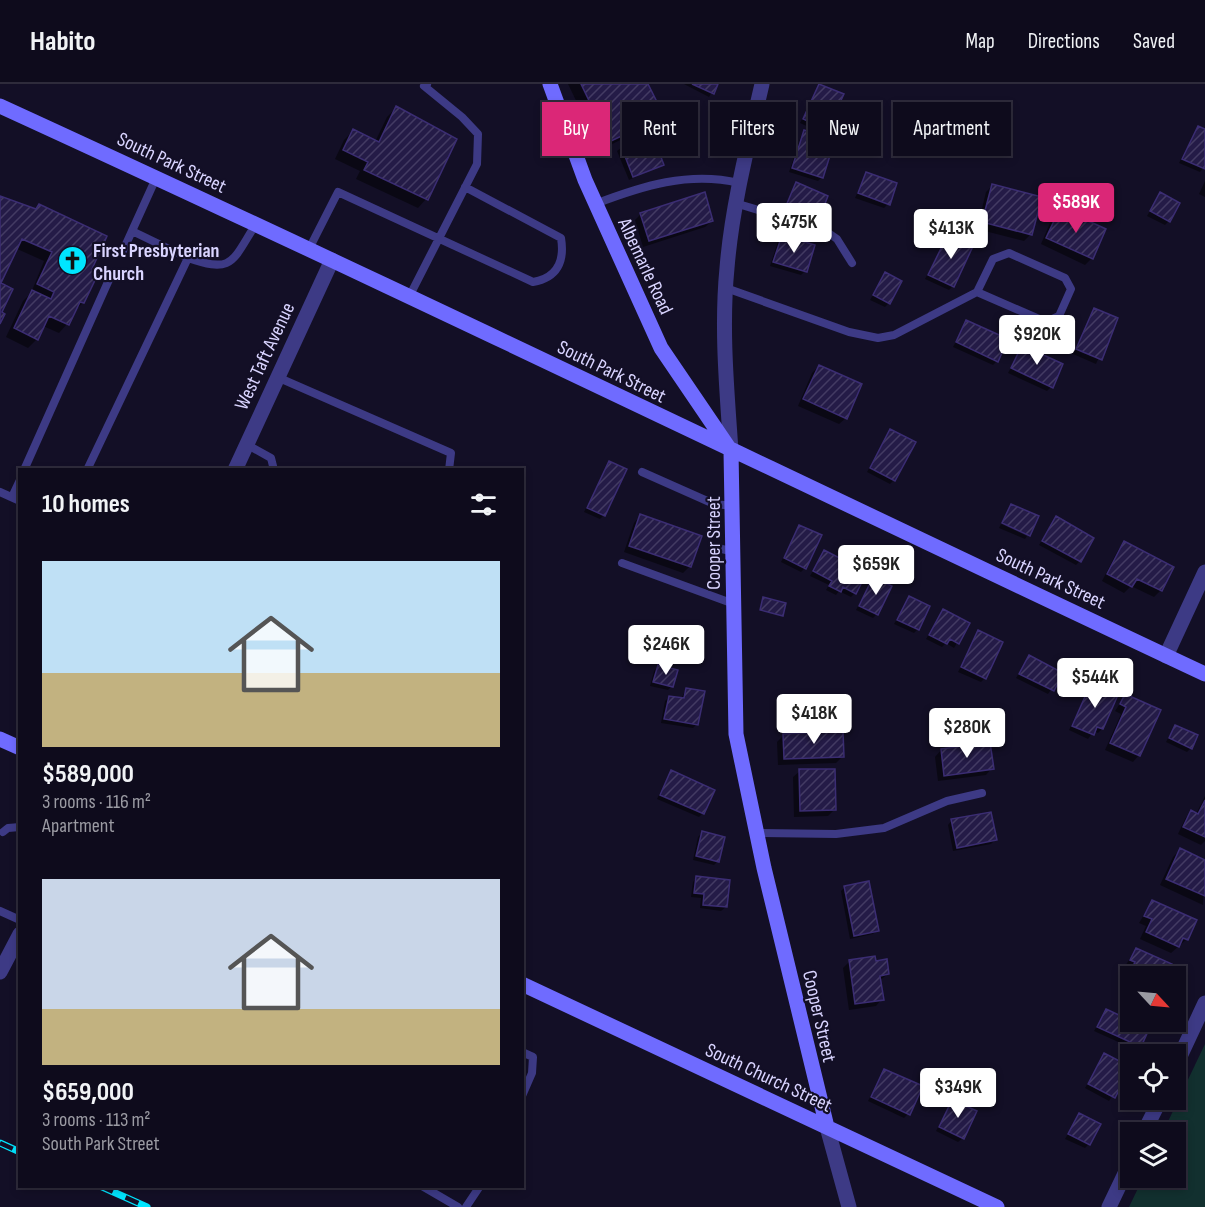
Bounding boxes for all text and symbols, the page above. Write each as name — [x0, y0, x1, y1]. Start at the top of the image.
text: Habito — [30, 25, 96, 58]
text: Map — [965, 29, 995, 54]
text: Directions — [1028, 29, 1100, 54]
text: Saved — [1133, 29, 1175, 54]
chip: Buy — [542, 102, 610, 156]
chip: Rent — [622, 102, 698, 156]
chip: Filters — [710, 102, 796, 156]
chip: New — [808, 102, 881, 156]
chip: Apartment — [893, 102, 1011, 156]
street label: South Park Street — [113, 127, 230, 199]
pin: $589K — [1034, 183, 1118, 234]
text: $589K — [1052, 190, 1100, 214]
pin: $475K — [752, 203, 836, 254]
pin: $413K — [909, 209, 993, 260]
text: $475K — [771, 210, 817, 234]
street label: Albemarle Road — [612, 214, 678, 318]
text: $413K — [928, 216, 974, 240]
place label: First Presbyterian Church — [93, 239, 219, 286]
church icon: First Presbyterian Church — [56, 245, 88, 277]
street label: West Taft Avenue — [230, 299, 300, 414]
pin: $920K — [995, 315, 1079, 366]
text: $920K — [1013, 322, 1061, 346]
street label: South Park Street — [553, 335, 670, 408]
icon: filters — [467, 488, 500, 521]
text: 10 homes — [42, 489, 130, 520]
street label: Cooper Street — [702, 496, 726, 590]
street label: South Park Street — [992, 543, 1109, 615]
pin: $659K — [834, 545, 918, 596]
text: $659K — [852, 552, 900, 576]
icon: home — [217, 600, 325, 708]
pin: $246K — [624, 625, 708, 676]
text: $246K — [642, 632, 690, 656]
pin: $544K — [1053, 658, 1137, 709]
text: $544K — [1071, 665, 1119, 689]
pin: $418K — [772, 694, 856, 745]
text: $418K — [791, 701, 837, 725]
pin: $280K — [925, 708, 1009, 759]
text: $280K — [943, 715, 991, 739]
text: $589,000 — [42, 759, 134, 790]
text: 3 rooms · 116 m² — [42, 790, 151, 814]
text: Apartment — [42, 814, 115, 838]
icon: home — [217, 918, 325, 1026]
north arrow — [1120, 966, 1186, 1032]
map controls — [1120, 966, 1186, 1188]
street label: Cooper Street — [797, 968, 841, 1065]
street label: South Church Street — [701, 1038, 836, 1118]
button: locate — [1120, 1044, 1186, 1110]
pin: $349K — [916, 1068, 1000, 1119]
text: $349K — [934, 1075, 982, 1099]
text: $659,000 — [42, 1077, 134, 1108]
text: 3 rooms · 113 m² — [42, 1108, 151, 1132]
button: layers — [1120, 1122, 1186, 1188]
text: South Park Street — [42, 1132, 160, 1156]

